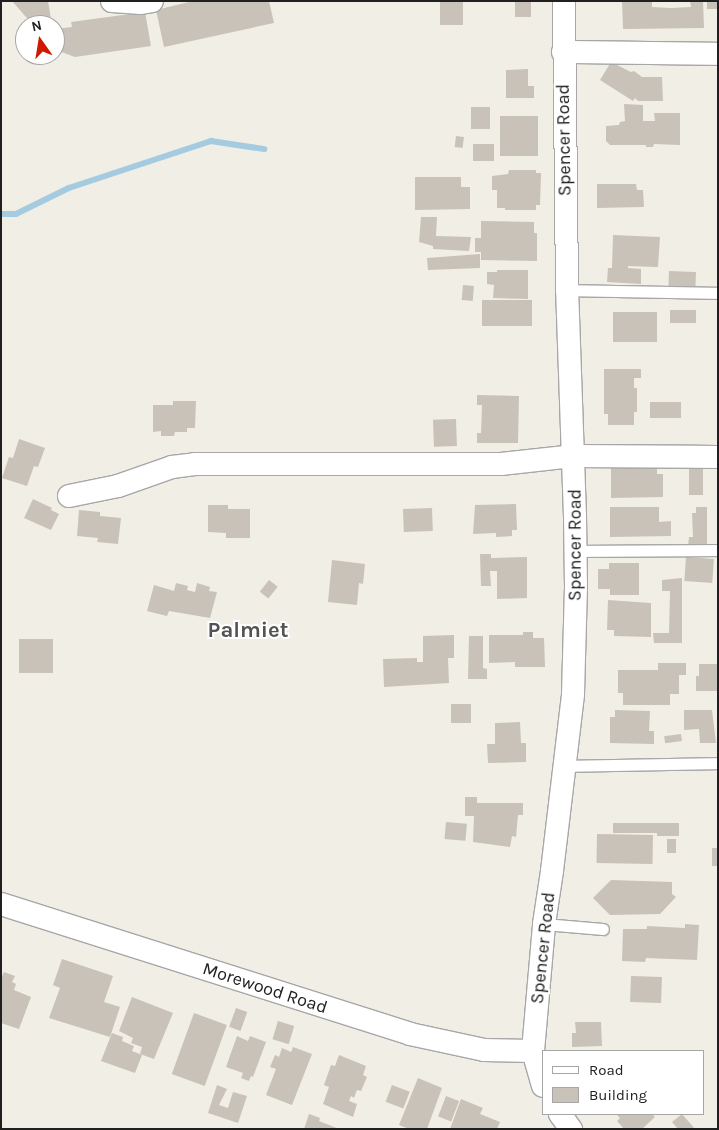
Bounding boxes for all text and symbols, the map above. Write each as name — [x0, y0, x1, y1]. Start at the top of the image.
north arrow — [15, 15, 65, 65]
text: N — [30, 16, 44, 35]
street label: Spencer Road — [552, 84, 576, 196]
street label: Spencer Road — [564, 489, 586, 601]
district label: Palmiet — [208, 618, 288, 644]
street label: Spencer Road — [526, 891, 560, 1005]
street label: Morewood Road — [200, 958, 330, 1018]
legend — [542, 1050, 704, 1115]
text: Road — [589, 1061, 624, 1079]
text: Building — [589, 1086, 647, 1104]

